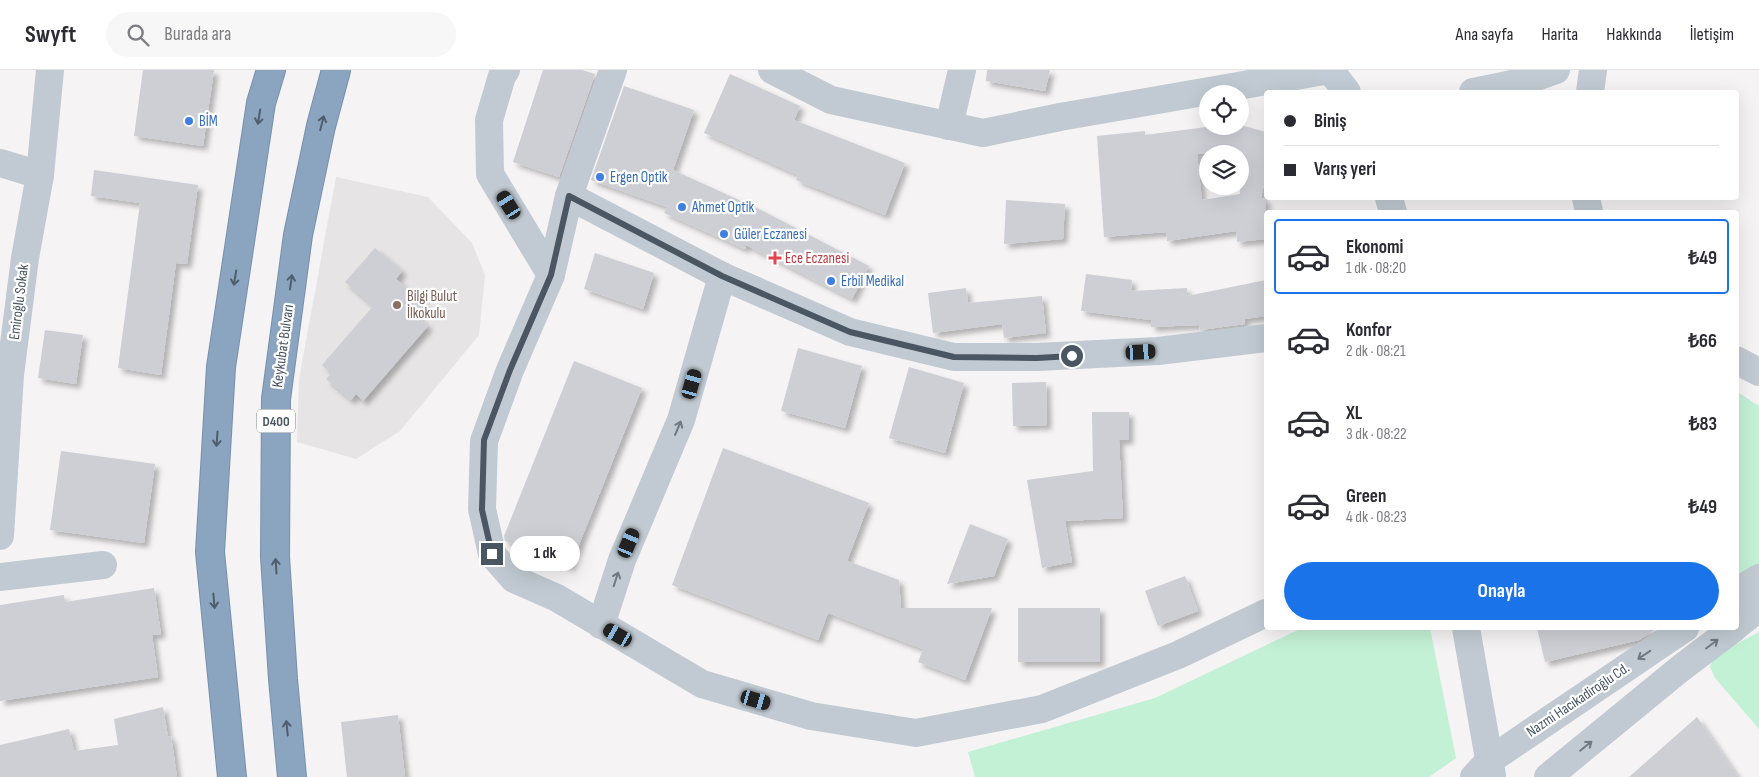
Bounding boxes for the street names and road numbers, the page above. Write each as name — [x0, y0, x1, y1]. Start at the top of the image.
street label: Emiroğlu Sokak — [5, 263, 33, 341]
street label: Keykubat Bulvarı — [268, 303, 298, 389]
road number: D400 — [257, 410, 295, 432]
street label: Nazmi Hacıkadiroğlu Cd. — [1523, 658, 1633, 741]

